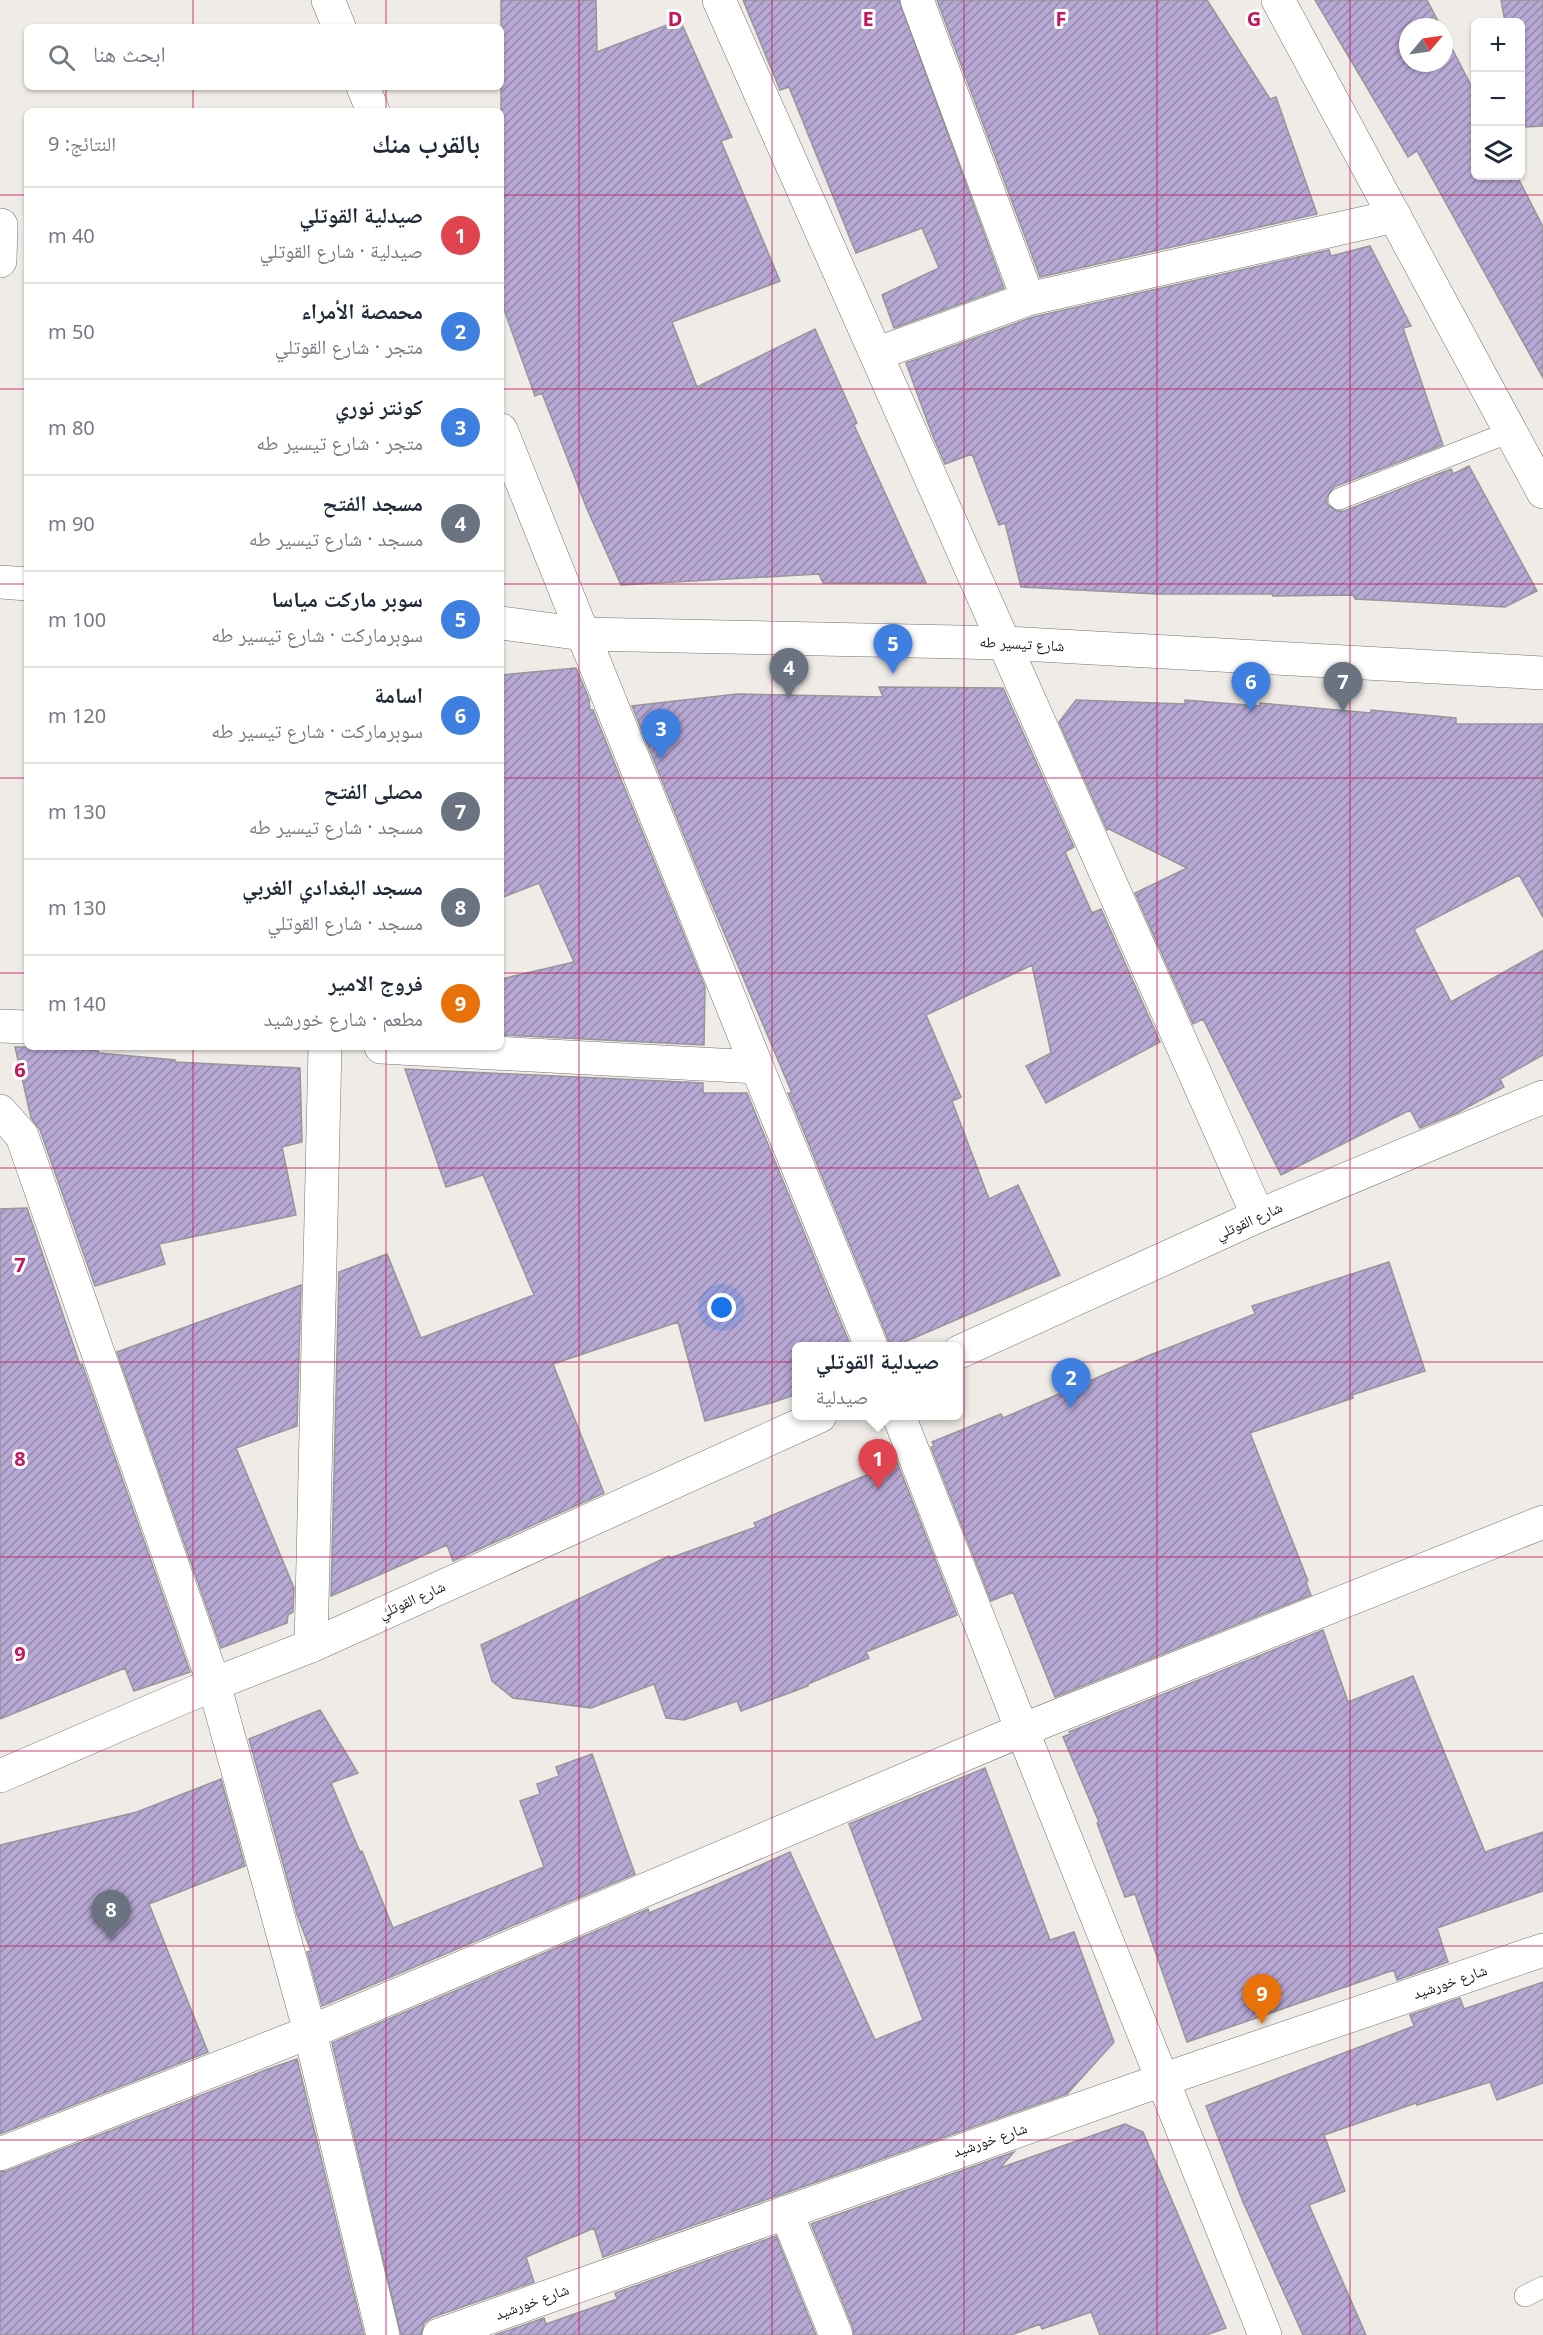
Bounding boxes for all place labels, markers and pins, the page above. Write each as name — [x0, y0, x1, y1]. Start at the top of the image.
pin: 5 — [874, 624, 912, 674]
pin: 4 — [770, 648, 808, 698]
pin: 6 — [1232, 662, 1270, 712]
pin: 7 — [1324, 662, 1362, 712]
pin: 3 — [642, 710, 680, 759]
pin: 2 — [1052, 1358, 1090, 1408]
pin: 1 — [858, 1440, 898, 1489]
pin: 8 — [92, 1890, 130, 1940]
pin: 9 — [1242, 1974, 1282, 2024]

